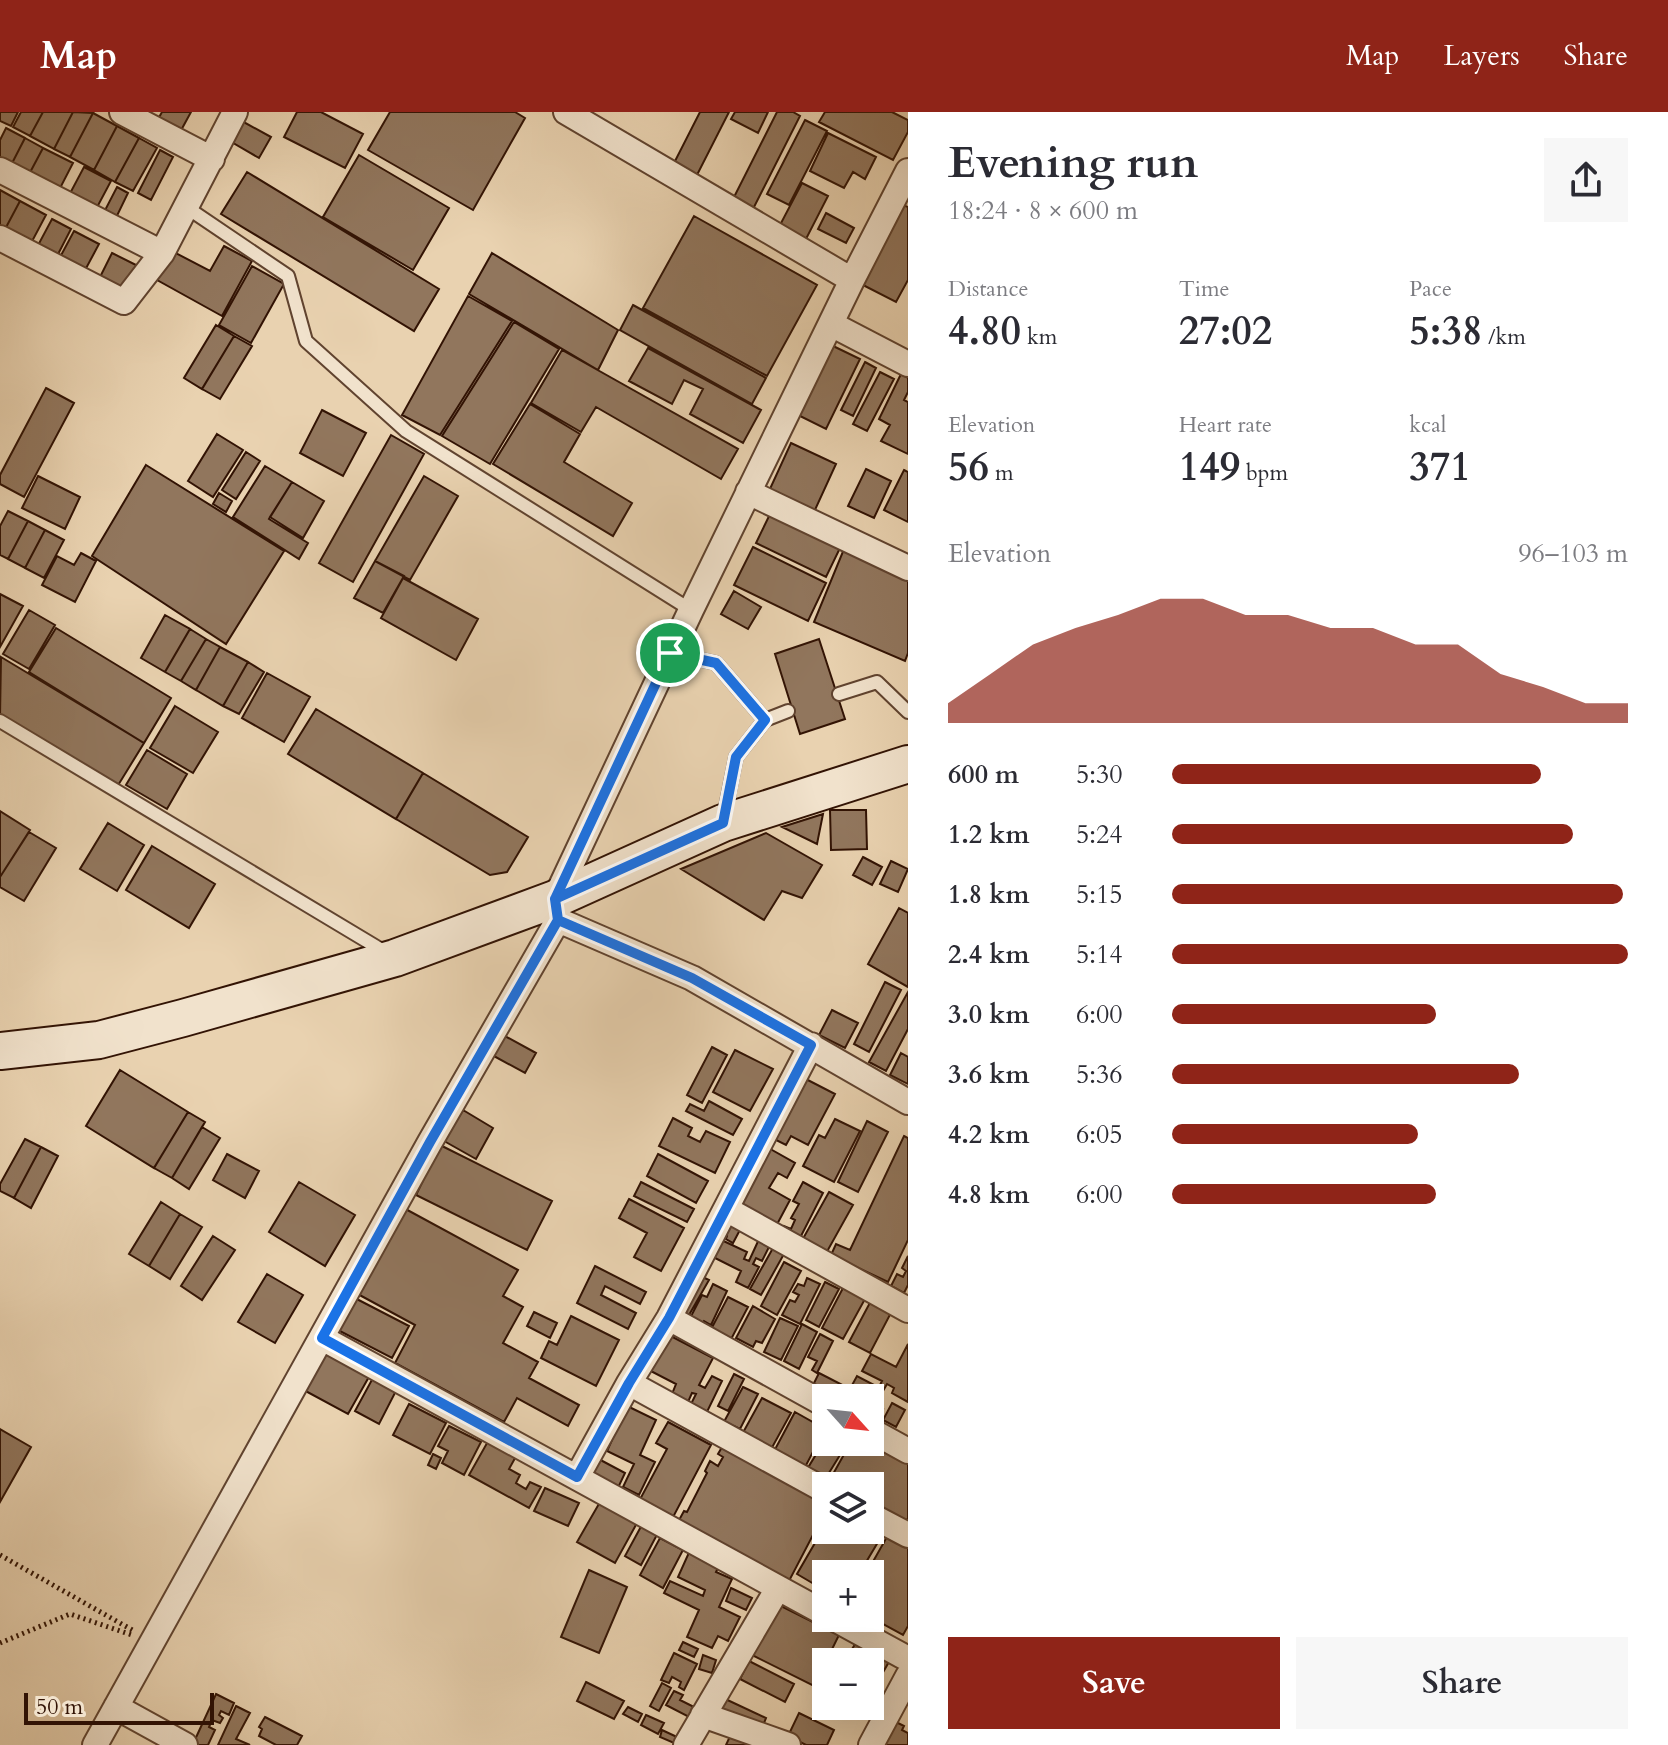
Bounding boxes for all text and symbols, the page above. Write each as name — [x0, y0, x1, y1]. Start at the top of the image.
text: Map — [40, 30, 117, 82]
text: Map — [1346, 37, 1399, 75]
text: Layers — [1443, 37, 1520, 75]
text: Share — [1564, 37, 1628, 75]
text: Evening run — [948, 133, 1198, 193]
button: share — [1544, 138, 1628, 222]
text: 18:24 · 8 × 600 m — [948, 193, 1138, 228]
text: Distance — [948, 274, 1028, 304]
text: Time — [1179, 274, 1230, 304]
text: Pace — [1409, 274, 1452, 304]
text: 4.80 — [948, 304, 1021, 359]
text: 27:02 — [1179, 304, 1272, 359]
text: 5:38 — [1409, 304, 1482, 359]
text: km — [1021, 322, 1057, 352]
text: /km — [1482, 322, 1526, 352]
text: Elevation — [948, 410, 1035, 440]
text: Heart rate — [1179, 410, 1272, 440]
text: kcal — [1409, 410, 1446, 440]
text: 56 — [948, 440, 989, 495]
text: 149 — [1179, 440, 1240, 495]
text: 371 — [1409, 440, 1471, 495]
text: m — [989, 458, 1014, 488]
text: bpm — [1240, 458, 1288, 488]
text: Elevation — [948, 536, 1051, 571]
text: 96–103 m — [1518, 536, 1628, 571]
pin — [636, 619, 704, 687]
icon: arrive — [648, 631, 692, 675]
text: 600 m — [948, 757, 1019, 792]
text: 5:30 — [1076, 757, 1123, 792]
text: 1.2 km — [948, 817, 1029, 852]
text: 5:24 — [1076, 817, 1123, 852]
text: 1.8 km — [948, 877, 1029, 912]
text: 5:15 — [1076, 877, 1123, 912]
text: 2.4 km — [948, 937, 1029, 972]
text: 5:14 — [1076, 937, 1123, 972]
text: 3.0 km — [948, 997, 1029, 1032]
text: 6:00 — [1076, 997, 1123, 1032]
text: 3.6 km — [948, 1057, 1029, 1092]
text: 5:36 — [1076, 1057, 1123, 1092]
text: 4.2 km — [948, 1117, 1029, 1152]
text: 6:05 — [1076, 1117, 1123, 1152]
text: 4.8 km — [948, 1177, 1029, 1212]
text: 6:00 — [1076, 1177, 1123, 1212]
north arrow — [812, 1384, 884, 1456]
map controls — [812, 1384, 884, 1720]
button: layers — [812, 1472, 884, 1544]
button: + — [812, 1560, 884, 1632]
button: Save — [948, 1637, 1280, 1729]
button: Share — [1296, 1637, 1628, 1729]
button: − — [812, 1648, 884, 1720]
scale bar — [24, 1689, 214, 1725]
text: 50 m — [36, 1692, 83, 1722]

